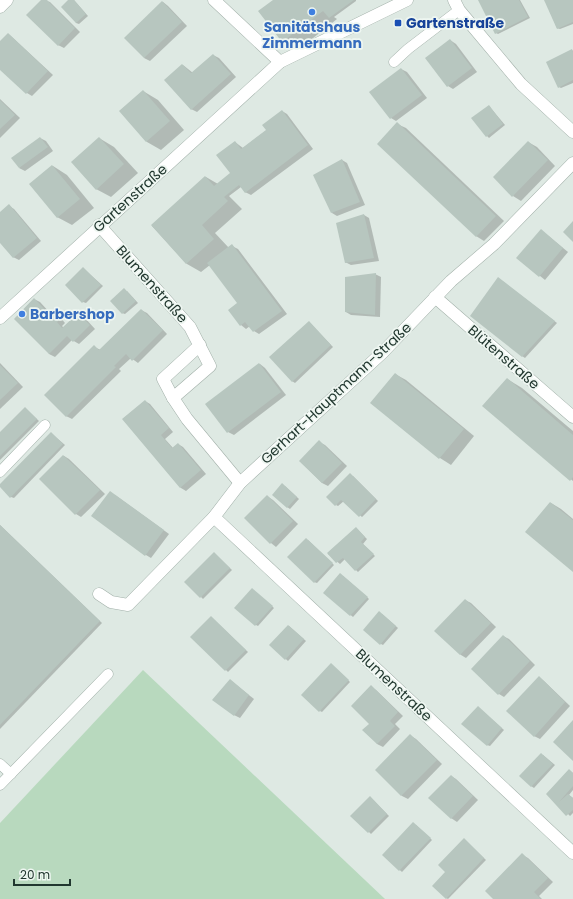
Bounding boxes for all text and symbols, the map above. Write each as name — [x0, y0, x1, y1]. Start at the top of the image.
marker: Sanitätshaus Zimmermann — [307, 7, 317, 17]
place label: Gartenstraße — [406, 13, 505, 33]
place label: Sanitätshaus Zimmermann — [262, 17, 362, 53]
marker: Gartenstraße — [393, 18, 403, 28]
street label: Gartenstraße — [89, 159, 172, 237]
street label: Blumenstraße — [112, 241, 193, 327]
place label: Barbershop — [30, 304, 115, 324]
marker: Barbershop — [17, 309, 27, 319]
street label: Gerhart-Hauptmann-Straße — [256, 317, 416, 468]
street label: Blütenstraße — [464, 320, 544, 394]
street label: Blumenstraße — [351, 644, 437, 726]
scale bar — [14, 861, 70, 887]
text: 20 m — [20, 866, 50, 883]

